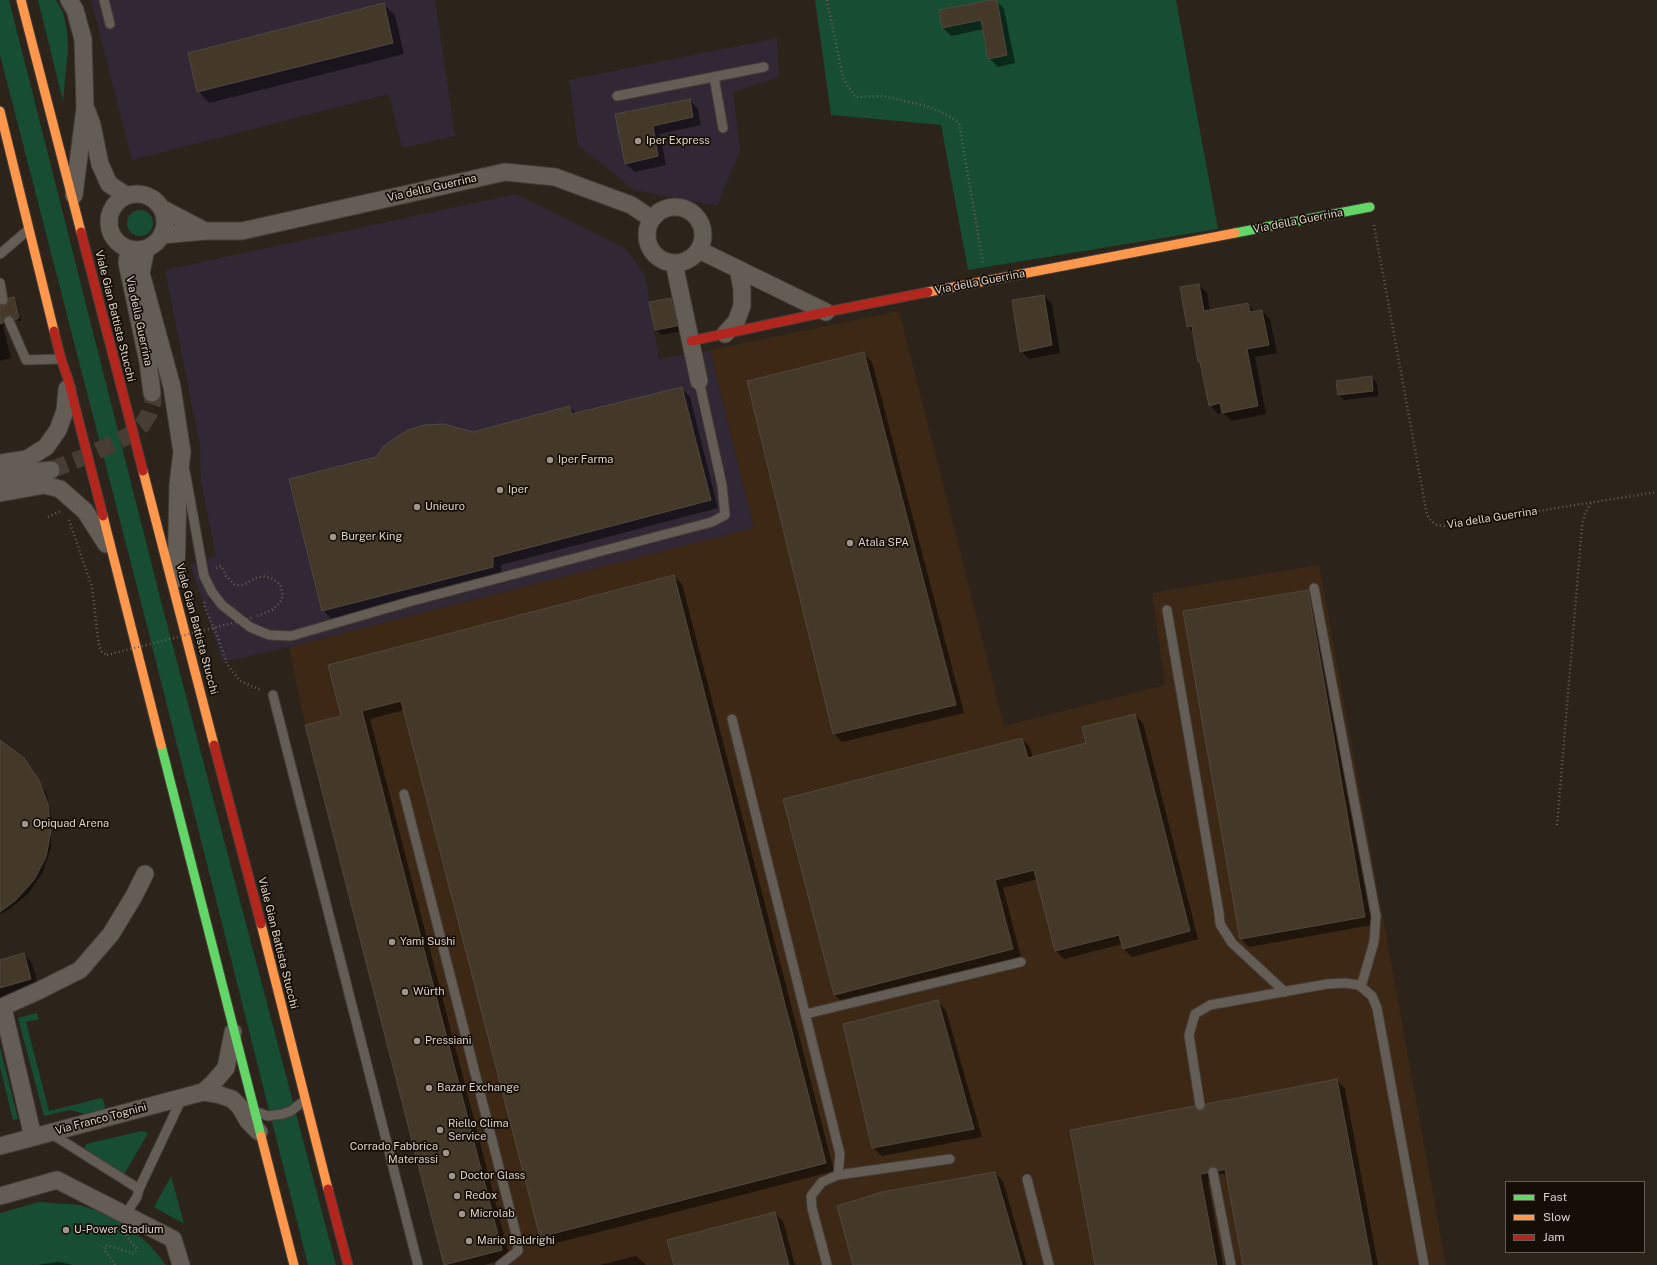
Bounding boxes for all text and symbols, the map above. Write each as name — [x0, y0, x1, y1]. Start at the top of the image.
place label: Iper Express — [646, 134, 710, 148]
marker: Iper Express — [633, 136, 643, 146]
street label: Via della Guerrina — [386, 171, 478, 205]
street label: Via della Guerrina — [1252, 206, 1344, 236]
street label: Viale Gian Battista Stucchi — [92, 249, 138, 383]
street label: Via della Guerrina — [934, 267, 1026, 297]
street label: Via della Guerrina — [123, 275, 155, 367]
place label: Iper Farma — [558, 453, 613, 467]
marker: Iper Farma — [545, 455, 555, 465]
place label: Iper — [508, 483, 528, 497]
marker: Iper — [495, 485, 505, 495]
place label: Unieuro — [425, 500, 465, 514]
marker: Unieuro — [412, 502, 422, 512]
street label: Via della Guerrina — [1446, 504, 1538, 532]
place label: Burger King — [341, 530, 402, 544]
marker: Burger King — [328, 532, 338, 542]
place label: Atala SPA — [858, 536, 909, 550]
marker: Atala SPA — [845, 538, 855, 548]
street label: Viale Gian Battista Stucchi — [173, 562, 221, 696]
place label: Opiquad Arena — [33, 817, 109, 831]
marker: Opiquad Arena — [20, 819, 30, 829]
street label: Viale Gian Battista Stucchi — [255, 876, 301, 1010]
place label: Yami Sushi — [400, 935, 455, 949]
marker: Yami Sushi — [387, 937, 397, 947]
place label: Würth — [413, 985, 445, 999]
marker: Würth — [400, 987, 410, 997]
place label: Pressiani — [425, 1034, 471, 1048]
marker: Pressiani — [412, 1036, 422, 1046]
place label: Bazar Exchange — [437, 1081, 519, 1095]
marker: Bazar Exchange — [424, 1083, 434, 1093]
street label: Via Franco Tognini — [54, 1100, 148, 1138]
place label: Riello Clima Service — [448, 1117, 509, 1143]
marker: Riello Clima Service — [435, 1125, 445, 1135]
place label: Corrado Fabbrica Materassi — [350, 1140, 438, 1166]
marker: Corrado Fabbrica Materassi — [441, 1148, 451, 1158]
place label: Doctor Glass — [460, 1169, 525, 1183]
marker: Doctor Glass — [447, 1171, 457, 1181]
legend — [1505, 1181, 1645, 1253]
place label: Redox — [465, 1189, 497, 1203]
text: Fast — [1543, 1190, 1567, 1204]
marker: Redox — [452, 1191, 462, 1201]
place label: Microlab — [470, 1207, 515, 1221]
marker: Microlab — [457, 1209, 467, 1219]
text: Slow — [1543, 1210, 1570, 1224]
place label: U-Power Stadium — [74, 1223, 163, 1237]
marker: U-Power Stadium — [61, 1225, 71, 1235]
text: Jam — [1543, 1230, 1565, 1244]
place label: Mario Baldrighi — [477, 1234, 555, 1248]
marker: Mario Baldrighi — [464, 1236, 474, 1246]

